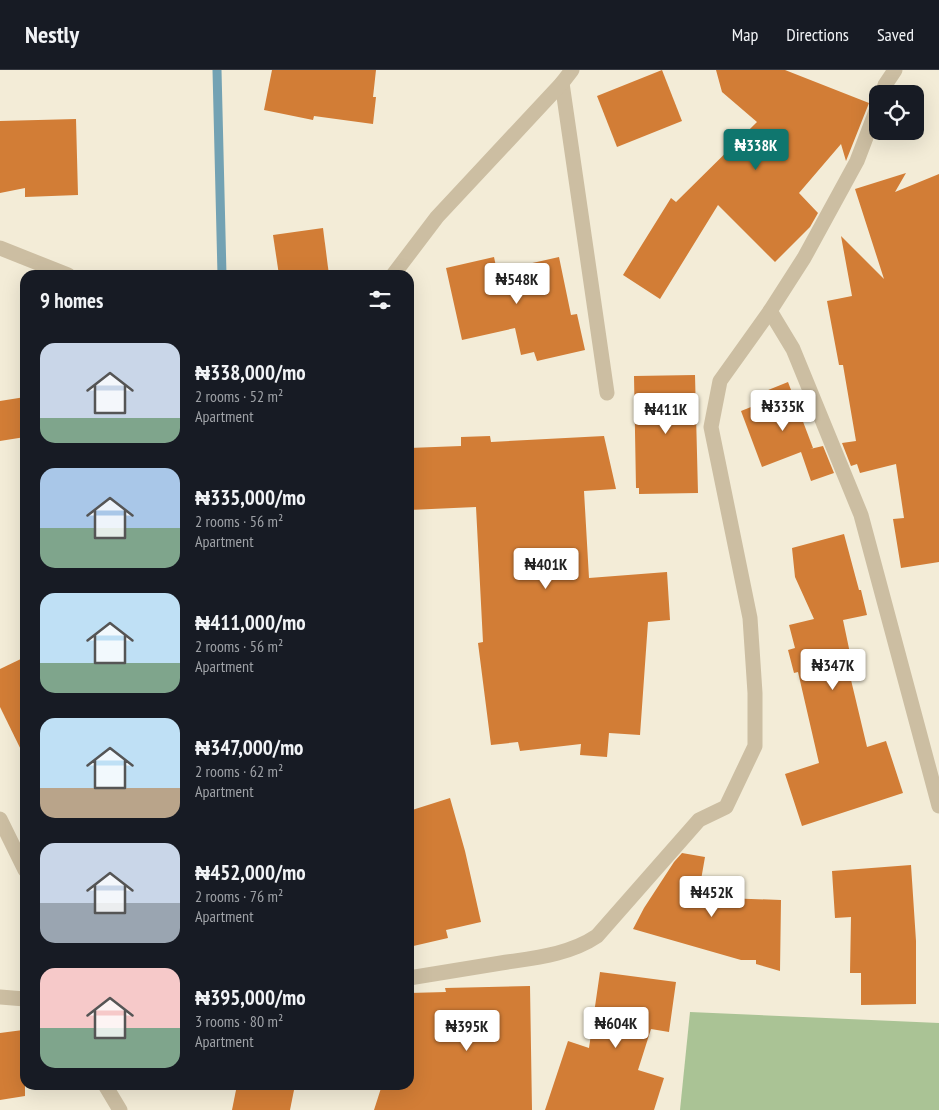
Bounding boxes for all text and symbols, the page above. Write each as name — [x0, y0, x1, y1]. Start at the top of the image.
text: Nestly — [25, 19, 79, 50]
text: Map — [732, 23, 758, 46]
text: Directions — [786, 23, 849, 46]
text: Saved — [877, 23, 914, 46]
map controls — [869, 85, 924, 140]
button: locate — [869, 85, 924, 140]
pin: ₦338K — [721, 128, 791, 171]
text: ₦338K — [735, 135, 777, 155]
pin: ₦548K — [482, 262, 552, 305]
text: ₦548K — [496, 269, 538, 289]
icon: filters — [366, 286, 394, 314]
text: 9 homes — [40, 287, 103, 314]
text: ₦338,000/mo — [195, 359, 306, 386]
icon: home — [80, 363, 140, 423]
text: 2 rooms · 52 m² — [195, 386, 283, 406]
pin: ₦335K — [748, 390, 818, 432]
pin: ₦411K — [631, 392, 701, 435]
text: ₦335K — [762, 396, 804, 416]
text: ₦411K — [645, 399, 687, 419]
text: Apartment — [195, 406, 254, 426]
text: ₦335,000/mo — [195, 484, 306, 511]
icon: home — [80, 488, 140, 548]
text: 2 rooms · 56 m² — [195, 511, 283, 531]
text: Apartment — [195, 531, 254, 551]
pin: ₦401K — [511, 548, 581, 590]
text: ₦401K — [525, 554, 567, 574]
text: ₦411,000/mo — [195, 609, 306, 636]
icon: home — [80, 613, 140, 673]
text: 2 rooms · 56 m² — [195, 636, 283, 656]
pin: ₦347K — [798, 648, 868, 691]
text: ₦347K — [812, 655, 854, 675]
text: Apartment — [195, 656, 254, 676]
text: ₦347,000/mo — [195, 734, 303, 761]
icon: home — [80, 738, 140, 798]
text: 2 rooms · 62 m² — [195, 761, 283, 781]
text: Apartment — [195, 781, 254, 801]
text: ₦452,000/mo — [195, 859, 306, 886]
icon: home — [80, 863, 140, 923]
pin: ₦452K — [677, 876, 747, 918]
text: ₦452K — [691, 882, 733, 902]
text: 2 rooms · 76 m² — [195, 886, 283, 906]
text: Apartment — [195, 906, 254, 926]
text: ₦395,000/mo — [195, 984, 306, 1011]
icon: home — [80, 988, 140, 1048]
pin: ₦604K — [581, 1006, 651, 1049]
pin: ₦395K — [432, 1010, 502, 1052]
text: 3 rooms · 80 m² — [195, 1011, 283, 1031]
text: ₦604K — [595, 1013, 637, 1033]
text: ₦395K — [446, 1016, 488, 1036]
text: Apartment — [195, 1031, 254, 1051]

